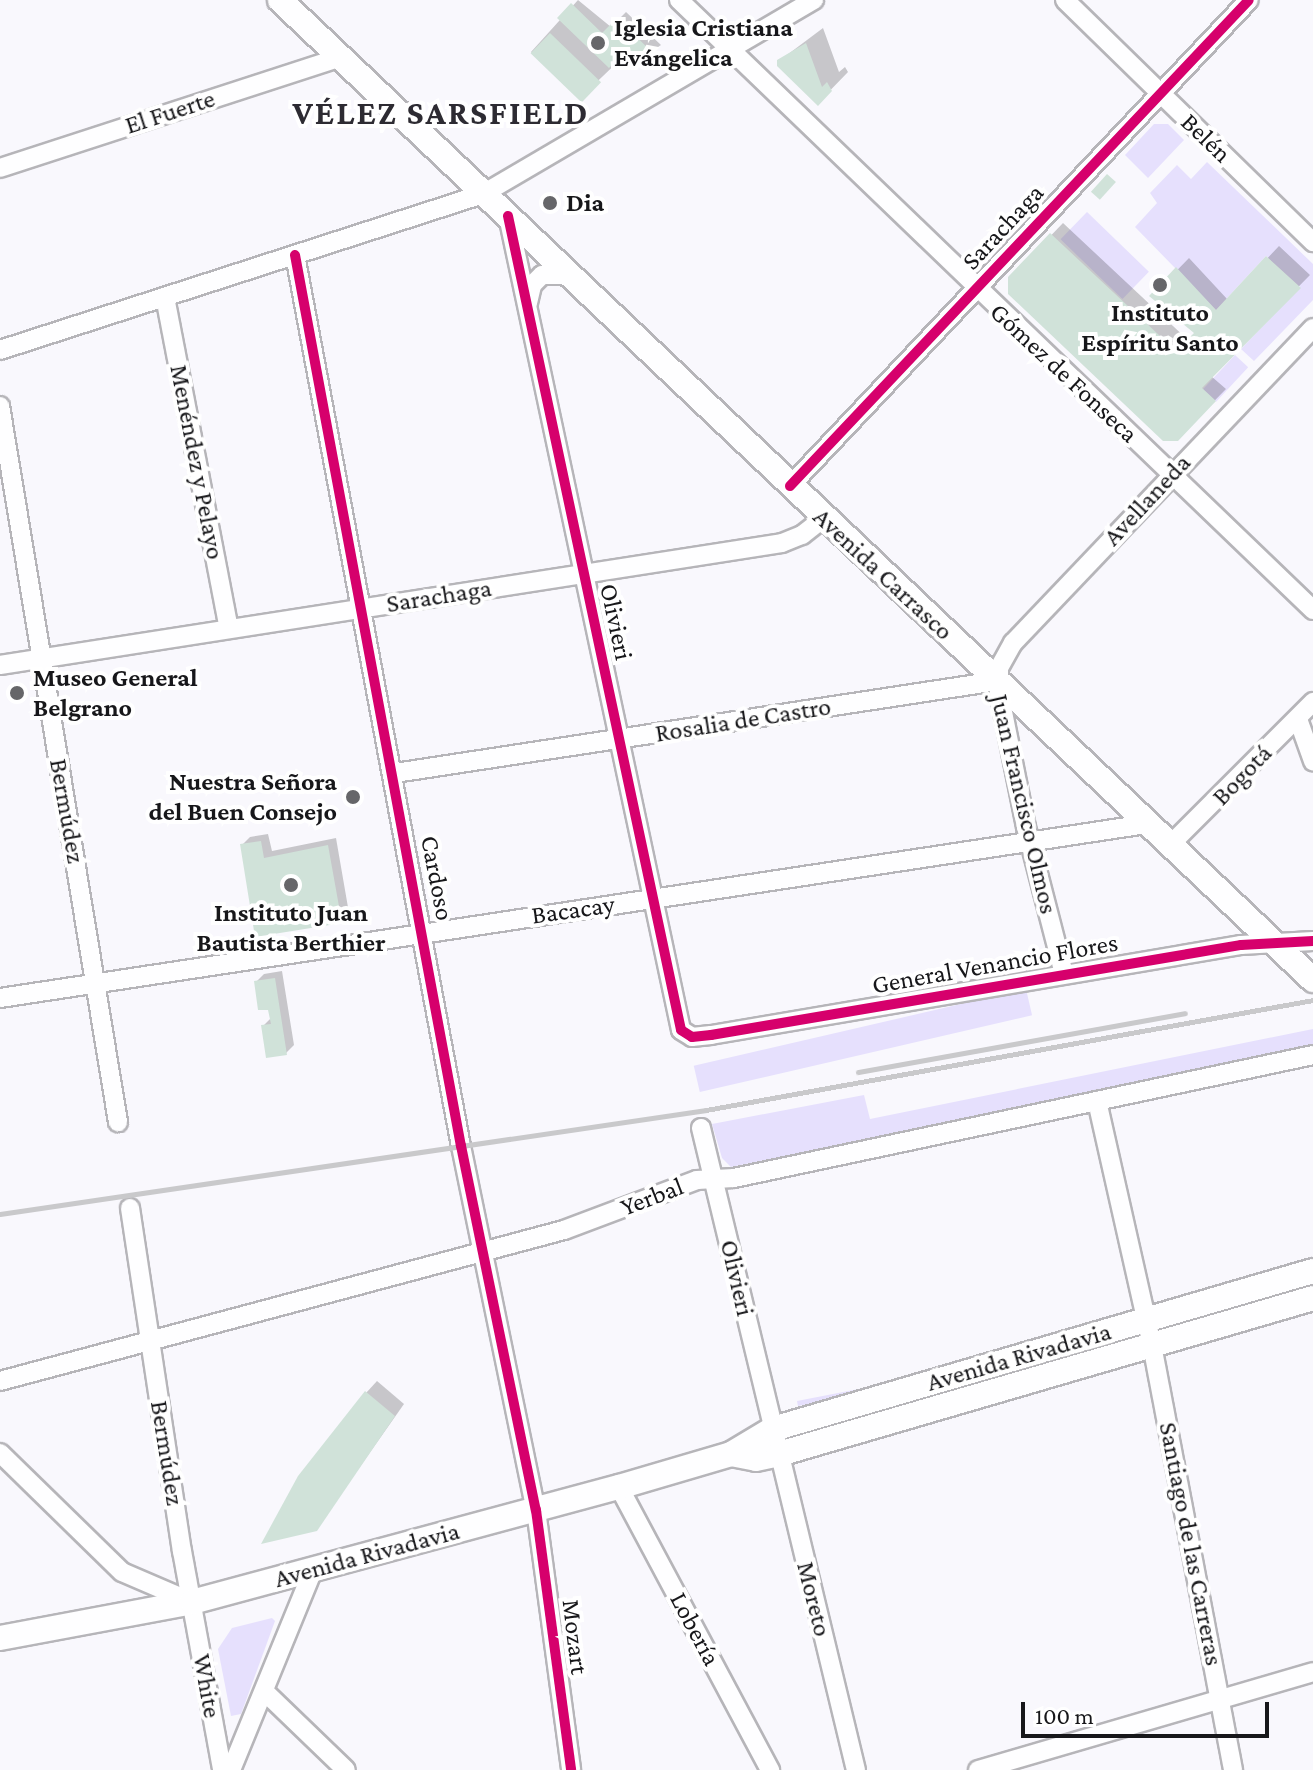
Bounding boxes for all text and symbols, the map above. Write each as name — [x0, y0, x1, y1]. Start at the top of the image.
place label: Iglesia Cristiana Evángelica — [614, 12, 793, 74]
marker: Iglesia Cristiana Evángelica — [589, 34, 607, 52]
street label: El Fuerte — [121, 83, 219, 141]
district label: VÉLEZ SARSFIELD — [292, 93, 590, 133]
street label: Belén — [1174, 107, 1238, 169]
street label: Sarachaga — [955, 178, 1051, 276]
place label: Dia — [566, 187, 604, 219]
marker: Dia — [541, 194, 559, 212]
marker: Instituto Espíritu Santo — [1151, 276, 1169, 294]
street label: Gómez de Fonseca — [983, 296, 1145, 450]
place label: Instituto Espíritu Santo — [1081, 297, 1239, 358]
street label: Menéndez y Pelayo — [163, 362, 231, 562]
street label: Avellaneda — [1097, 448, 1197, 552]
street label: Avenida Carrasco — [807, 501, 959, 647]
street label: Sarachaga — [384, 572, 494, 620]
street label: Olivieri — [593, 581, 639, 663]
place label: Museo General Belgrano — [33, 662, 198, 724]
marker: Museo General Belgrano — [8, 684, 26, 702]
street label: Rosalia de Castro — [653, 691, 833, 749]
street label: Juan Francisco Olmos — [984, 691, 1064, 917]
street label: Bogotá — [1205, 738, 1279, 812]
street label: Bermúdez — [42, 756, 92, 866]
place label: Nuestra Señora del Buen Consejo — [148, 766, 337, 828]
marker: Nuestra Señora del Buen Consejo — [344, 788, 362, 806]
street label: Cardoso — [414, 833, 460, 923]
marker: Instituto Juan Bautista Berthier — [282, 876, 300, 894]
street label: Bacacay — [529, 889, 617, 931]
place label: Instituto Juan Bautista Berthier — [196, 897, 386, 958]
street label: General Venancio Flores — [870, 927, 1120, 1001]
street label: Yerbal — [616, 1171, 688, 1223]
street label: Olivieri — [713, 1237, 761, 1319]
street label: Avenida Rivadavia — [923, 1316, 1115, 1398]
street label: Bermúdez — [143, 1398, 191, 1508]
street label: Santiago de las Carreras — [1152, 1420, 1230, 1668]
street label: Avenida Rivadavia — [271, 1515, 463, 1595]
street label: Moreto — [790, 1558, 838, 1640]
street label: Lobería — [663, 1587, 727, 1671]
street label: Mozart — [555, 1598, 595, 1676]
street label: White — [186, 1652, 228, 1720]
scale bar — [1025, 1686, 1273, 1736]
text: 100 m — [1035, 1702, 1094, 1729]

